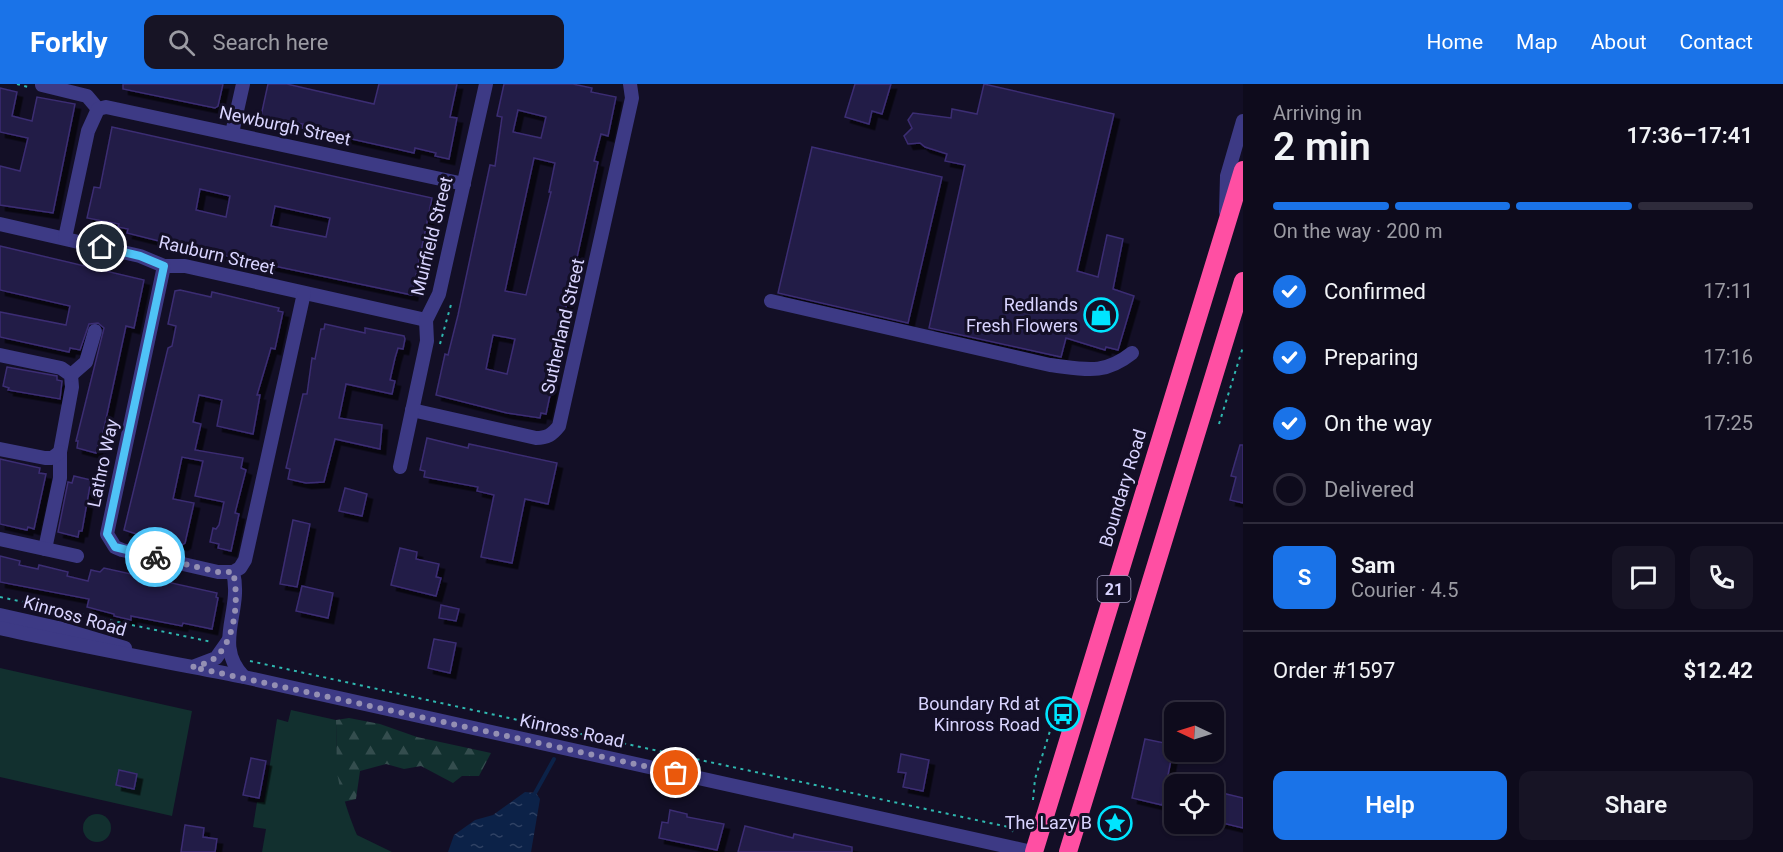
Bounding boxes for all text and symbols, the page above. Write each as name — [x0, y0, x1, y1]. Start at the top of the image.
search box — [144, 15, 564, 69]
text: Forkly — [30, 26, 108, 59]
icon: search — [165, 26, 198, 59]
text: Search here — [213, 30, 328, 55]
text: Home — [1427, 30, 1483, 54]
text: Map — [1516, 30, 1558, 54]
text: About — [1591, 30, 1647, 54]
text: Contact — [1680, 30, 1753, 54]
street label: Newburgh Street — [217, 101, 353, 150]
text: Arriving in — [1273, 101, 1362, 125]
text: 17:36–17:41 — [1626, 123, 1753, 148]
text: 2 min — [1273, 124, 1371, 170]
street label: Muirfield Street — [407, 174, 456, 298]
text: On the way · 200 m — [1273, 219, 1442, 243]
pin — [76, 221, 127, 272]
icon: home — [85, 230, 118, 263]
street label: Rauburn Street — [157, 231, 277, 278]
street label: Sutherland Street — [537, 256, 588, 396]
icon: check — [1273, 275, 1306, 308]
text: Confirmed — [1324, 279, 1426, 304]
text: 17:11 — [1703, 279, 1753, 303]
place label: Redlands Fresh Flowers — [966, 294, 1078, 336]
shop icon: Redlands Fresh Flowers — [1083, 297, 1119, 333]
icon: check — [1273, 341, 1306, 374]
text: Preparing — [1324, 345, 1418, 370]
text: 17:16 — [1703, 345, 1753, 369]
icon: check — [1273, 407, 1306, 440]
text: On the way — [1324, 411, 1432, 436]
text: 17:25 — [1703, 411, 1753, 435]
street label: Lathro Way — [83, 416, 122, 509]
street label: Boundary Road — [1095, 427, 1150, 549]
text: Delivered — [1324, 477, 1414, 502]
courier — [125, 527, 185, 587]
icon: bike — [139, 541, 172, 574]
button: chat — [1612, 546, 1675, 609]
button: phone — [1690, 546, 1753, 609]
text: Sam — [1351, 553, 1395, 578]
text: S — [1298, 565, 1311, 590]
road number: 21 — [1098, 576, 1130, 602]
text: Courier · 4.5 — [1351, 578, 1458, 602]
street label: Kinross Road — [21, 591, 129, 640]
text: Order #1597 — [1273, 658, 1395, 683]
text: $12.42 — [1684, 658, 1753, 683]
place label: Boundary Rd at Kinross Road — [918, 693, 1040, 735]
bus stop icon: Boundary Rd at Kinross Road — [1045, 696, 1081, 732]
north arrow — [1164, 702, 1224, 762]
map controls — [1164, 702, 1224, 834]
street label: Kinross Road — [518, 709, 626, 752]
pin — [650, 747, 701, 798]
icon: bag — [659, 756, 692, 789]
button: Help — [1273, 771, 1507, 840]
button: Share — [1519, 771, 1753, 840]
button: locate — [1164, 774, 1224, 834]
place icon: The Lazy B — [1097, 805, 1133, 841]
place label: The Lazy B — [1005, 812, 1092, 833]

